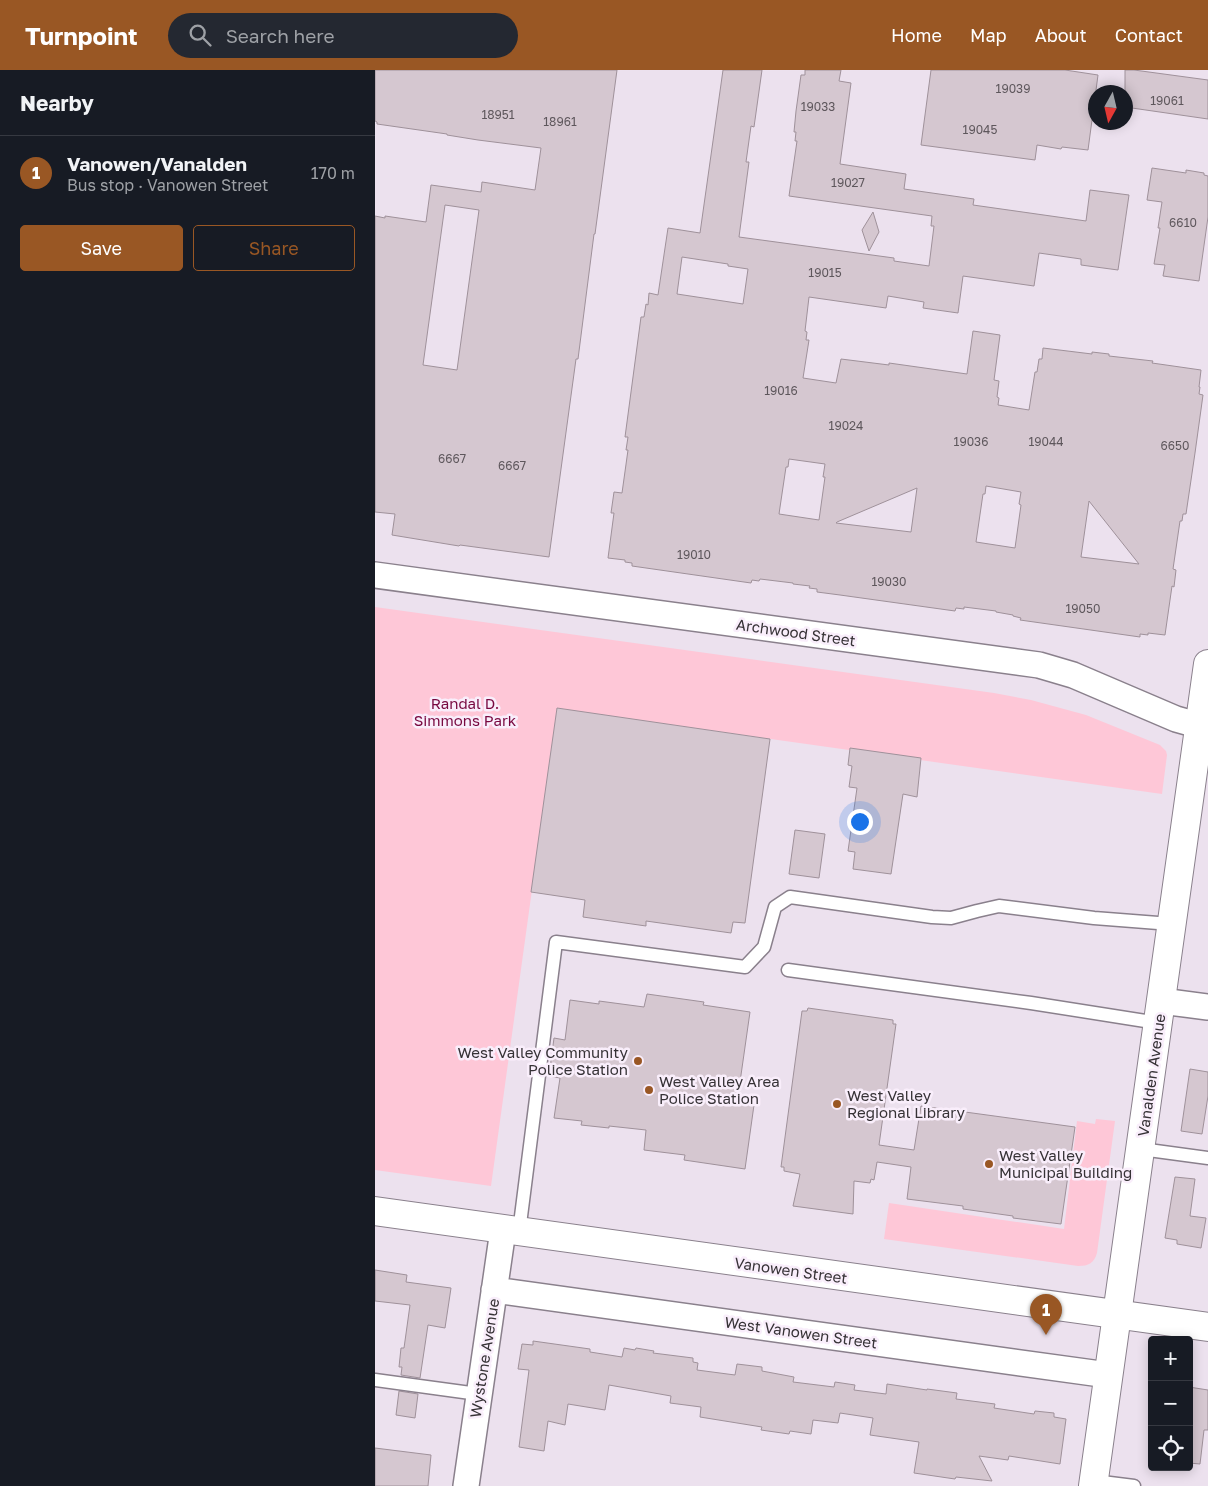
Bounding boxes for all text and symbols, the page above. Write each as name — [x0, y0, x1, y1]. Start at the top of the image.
search box — [168, 13, 518, 58]
text: Turnpoint — [25, 21, 138, 50]
icon: search — [186, 21, 214, 49]
text: Search here — [226, 24, 335, 47]
text: Home — [891, 24, 942, 46]
text: Map — [970, 24, 1007, 46]
text: About — [1035, 24, 1087, 46]
text: Contact — [1115, 24, 1183, 46]
house number: 19039 — [996, 81, 1030, 96]
north arrow — [1088, 85, 1133, 130]
text: Nearby — [20, 90, 94, 116]
house number: 19061 — [1150, 93, 1184, 108]
house number: 19033 — [801, 99, 835, 114]
house number: 18951 — [481, 107, 515, 122]
house number: 18961 — [543, 114, 577, 129]
house number: 19045 — [963, 122, 997, 137]
text: Vanowen/Vanalden — [67, 152, 247, 175]
text: 1 — [32, 163, 40, 183]
text: 170 m — [311, 163, 355, 183]
text: Bus stop · Vanowen Street — [67, 175, 268, 195]
house number: 19027 — [831, 175, 865, 190]
house number: 6610 — [1169, 215, 1197, 230]
button: Save — [20, 225, 183, 271]
button: Share — [193, 225, 355, 271]
house number: 19015 — [808, 265, 842, 280]
house number: 19016 — [764, 383, 798, 398]
house number: 19024 — [829, 418, 863, 433]
house number: 19036 — [954, 434, 988, 449]
house number: 19044 — [1028, 434, 1064, 449]
house number: 6650 — [1161, 438, 1189, 453]
house number: 6667 — [438, 451, 466, 466]
house number: 6667 — [498, 458, 526, 473]
house number: 19010 — [677, 547, 711, 562]
house number: 19030 — [872, 574, 906, 589]
house number: 19050 — [1066, 601, 1100, 616]
street label: Archwood Street — [735, 615, 857, 649]
park label: Randal D. Simmons Park — [414, 694, 517, 729]
your location — [847, 809, 873, 835]
street label: Vanalden Avenue — [1133, 1012, 1169, 1138]
place label: West Valley Community Police Station — [457, 1043, 629, 1078]
marker: West Valley Community Police Station — [632, 1055, 644, 1067]
place label: West Valley Area Police Station — [659, 1072, 780, 1107]
marker: West Valley Area Police Station — [643, 1084, 655, 1096]
place label: West Valley Regional Library — [847, 1086, 966, 1121]
marker: West Valley Regional Library — [831, 1098, 843, 1110]
place label: West Valley Municipal Building — [999, 1146, 1132, 1181]
marker: West Valley Municipal Building — [983, 1158, 995, 1170]
street label: Vanowen Street — [733, 1253, 849, 1287]
pin: 1 — [1030, 1294, 1062, 1335]
street label: Wystone Avenue — [466, 1297, 502, 1419]
street label: West Vanowen Street — [724, 1312, 878, 1352]
map controls — [1148, 1336, 1193, 1471]
button: + — [1148, 1336, 1193, 1381]
button: − — [1148, 1381, 1193, 1426]
button: locate — [1148, 1426, 1193, 1471]

